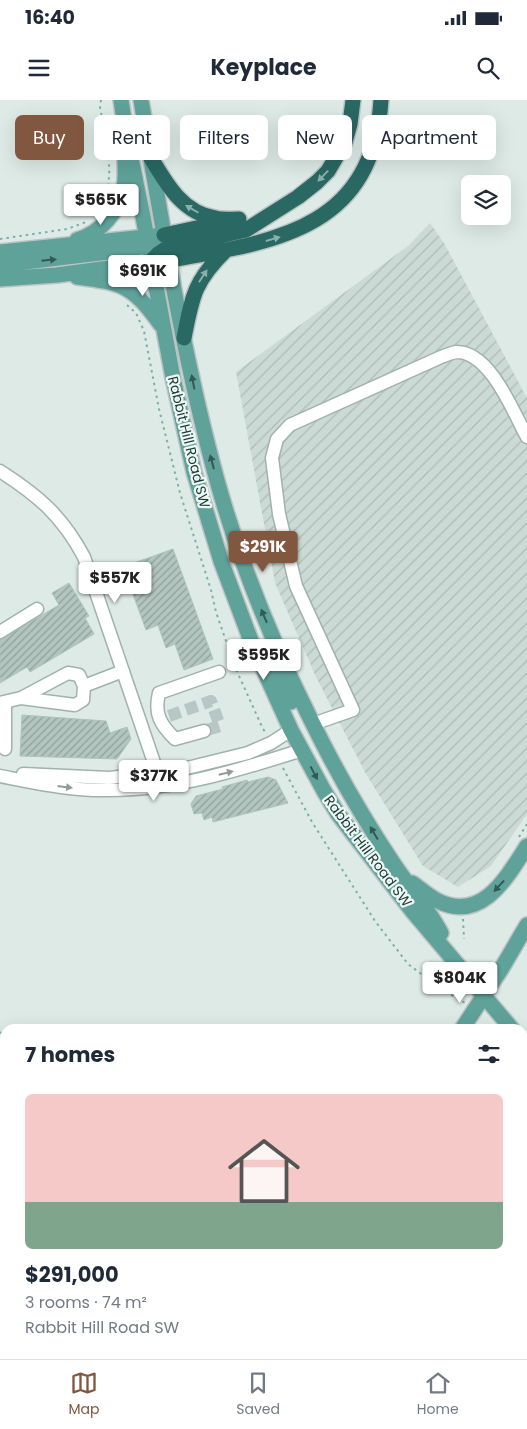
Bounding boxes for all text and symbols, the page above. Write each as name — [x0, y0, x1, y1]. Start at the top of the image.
text: 16:40 — [25, 4, 75, 31]
text: Keyplace — [210, 52, 317, 83]
icon: menu — [25, 54, 53, 82]
icon: search — [474, 54, 502, 82]
chip: Buy — [15, 115, 84, 160]
chip: Rent — [94, 115, 170, 160]
chip: Filters — [180, 115, 268, 160]
chip: New — [278, 115, 352, 160]
chip: Apartment — [362, 115, 496, 160]
one-way arrow — [317, 170, 329, 182]
map controls — [461, 175, 511, 225]
button: layers — [461, 175, 511, 225]
pin: $565K — [66, 184, 136, 226]
text: $565K — [75, 188, 127, 211]
one-way arrow — [186, 204, 199, 213]
one-way arrow — [265, 234, 280, 242]
pin: $691K — [108, 254, 178, 297]
one-way arrow — [41, 256, 57, 264]
text: $691K — [119, 259, 167, 282]
one-way arrow — [199, 269, 208, 282]
street label: Rabbit Hill Road SW — [163, 374, 215, 510]
one-way arrow — [188, 374, 196, 390]
one-way arrow — [208, 454, 216, 470]
pin: $291K — [228, 530, 298, 573]
text: $291K — [240, 535, 286, 558]
pin: $557K — [80, 562, 150, 604]
text: $557K — [89, 566, 141, 589]
one-way arrow — [260, 608, 268, 623]
pin: $595K — [229, 638, 299, 681]
text: $595K — [238, 643, 290, 666]
pin: $377K — [119, 760, 189, 802]
text: $377K — [130, 764, 178, 787]
one-way arrow — [310, 766, 318, 780]
one-way arrow — [218, 769, 233, 777]
one-way arrow — [58, 783, 74, 791]
street label: Rabbit Hill Road SW — [319, 791, 417, 911]
one-way arrow — [370, 827, 379, 840]
one-way arrow — [493, 880, 505, 892]
pin: $804K — [425, 962, 495, 1004]
text: $804K — [433, 966, 487, 989]
text: 7 homes — [25, 1040, 115, 1069]
icon: filters — [475, 1040, 503, 1068]
icon: home — [219, 1126, 309, 1216]
text: $291,000 — [25, 1260, 119, 1289]
text: 3 rooms · 74 m² — [25, 1291, 147, 1314]
text: Rabbit Hill Road SW — [25, 1316, 179, 1339]
tab: Map — [68, 1369, 99, 1420]
tab: Saved — [236, 1369, 280, 1420]
tab: Home — [417, 1369, 459, 1420]

